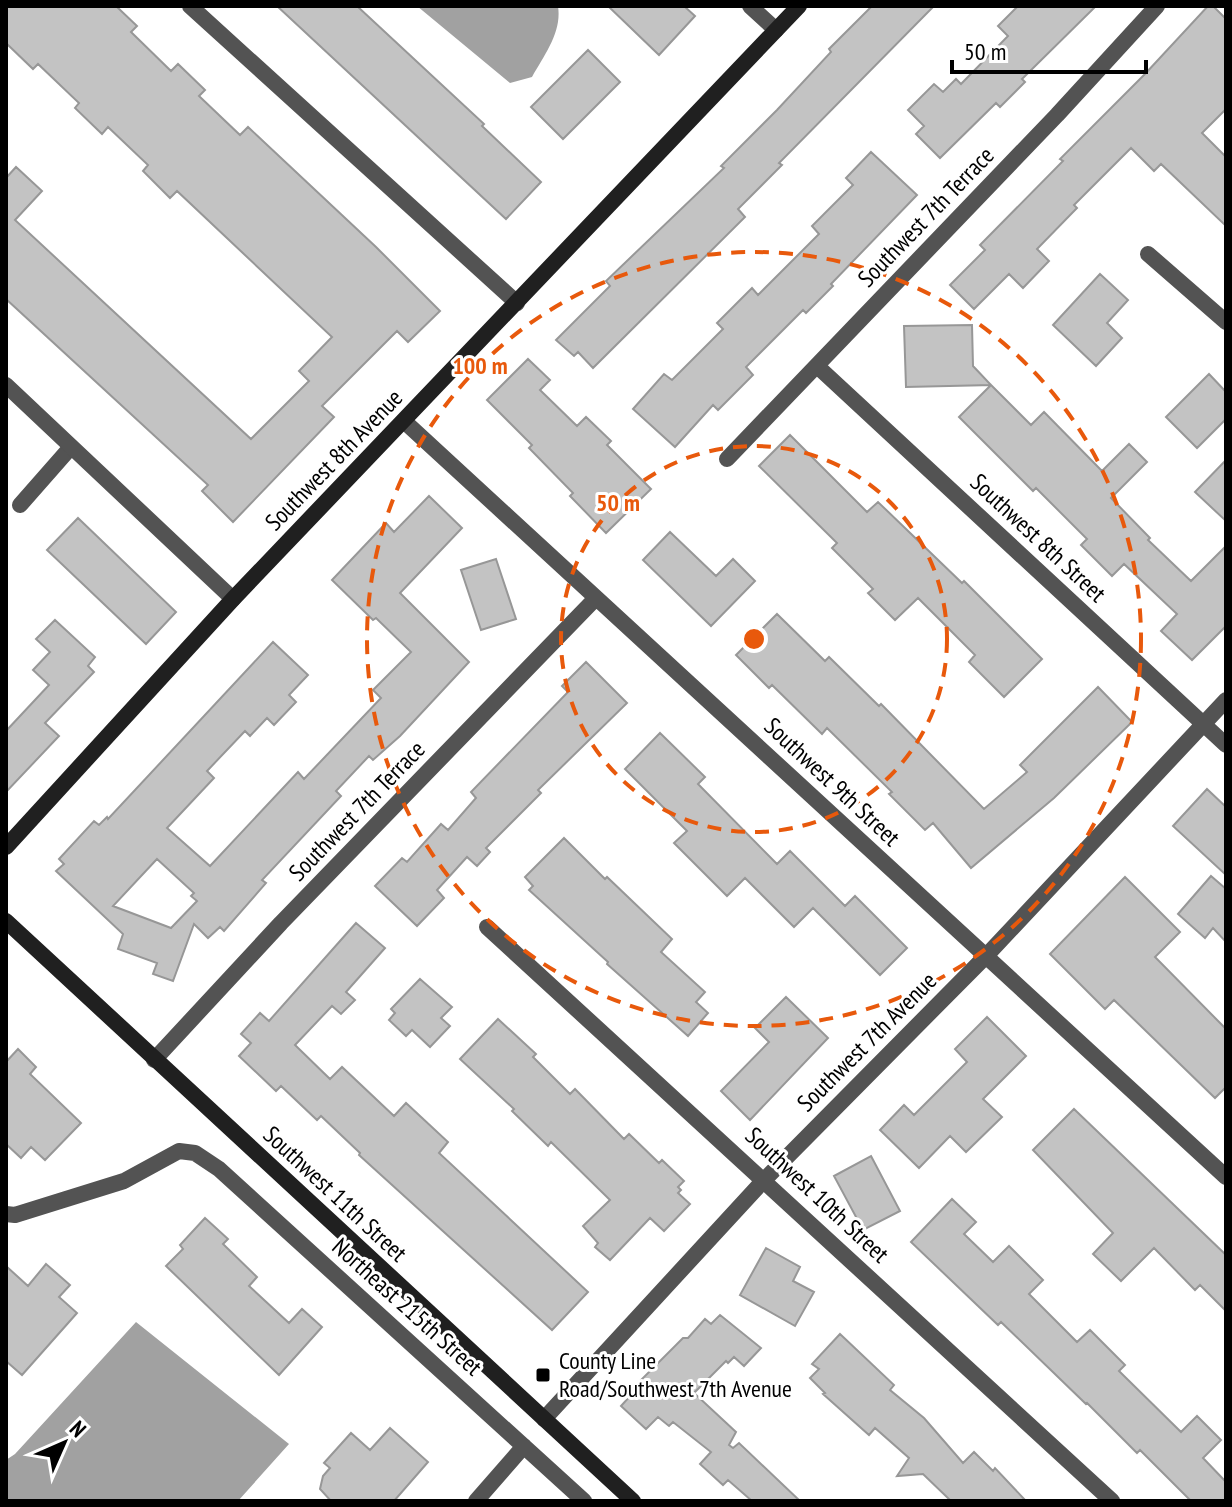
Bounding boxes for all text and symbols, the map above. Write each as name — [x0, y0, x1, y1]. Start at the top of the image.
scale bar — [952, 24, 1146, 74]
text: 50 m — [964, 36, 1006, 67]
street label: Southwest 7th Terrace — [851, 140, 1000, 293]
text: 100 m — [452, 350, 508, 381]
street label: Southwest 8th Avenue — [258, 382, 409, 537]
street label: Southwest 8th Street — [964, 467, 1113, 609]
text: 50 m — [596, 487, 640, 518]
centre of rings — [740, 625, 768, 653]
street label: Southwest 9th Street — [758, 711, 907, 853]
street label: Southwest 7th Terrace — [282, 734, 431, 887]
street label: Southwest 7th Avenue — [790, 965, 943, 1118]
street label: Southwest 11th Street — [257, 1119, 414, 1268]
street label: Southwest 10th Street — [739, 1120, 896, 1269]
street label: Northeast 215th Street — [326, 1231, 489, 1382]
place label: County Line Road/Southwest 7th Avenue — [559, 1345, 792, 1404]
marker: County Line Road/Southwest 7th Avenue — [534, 1366, 552, 1384]
north arrow — [24, 1403, 104, 1483]
text: N — [64, 1415, 92, 1443]

